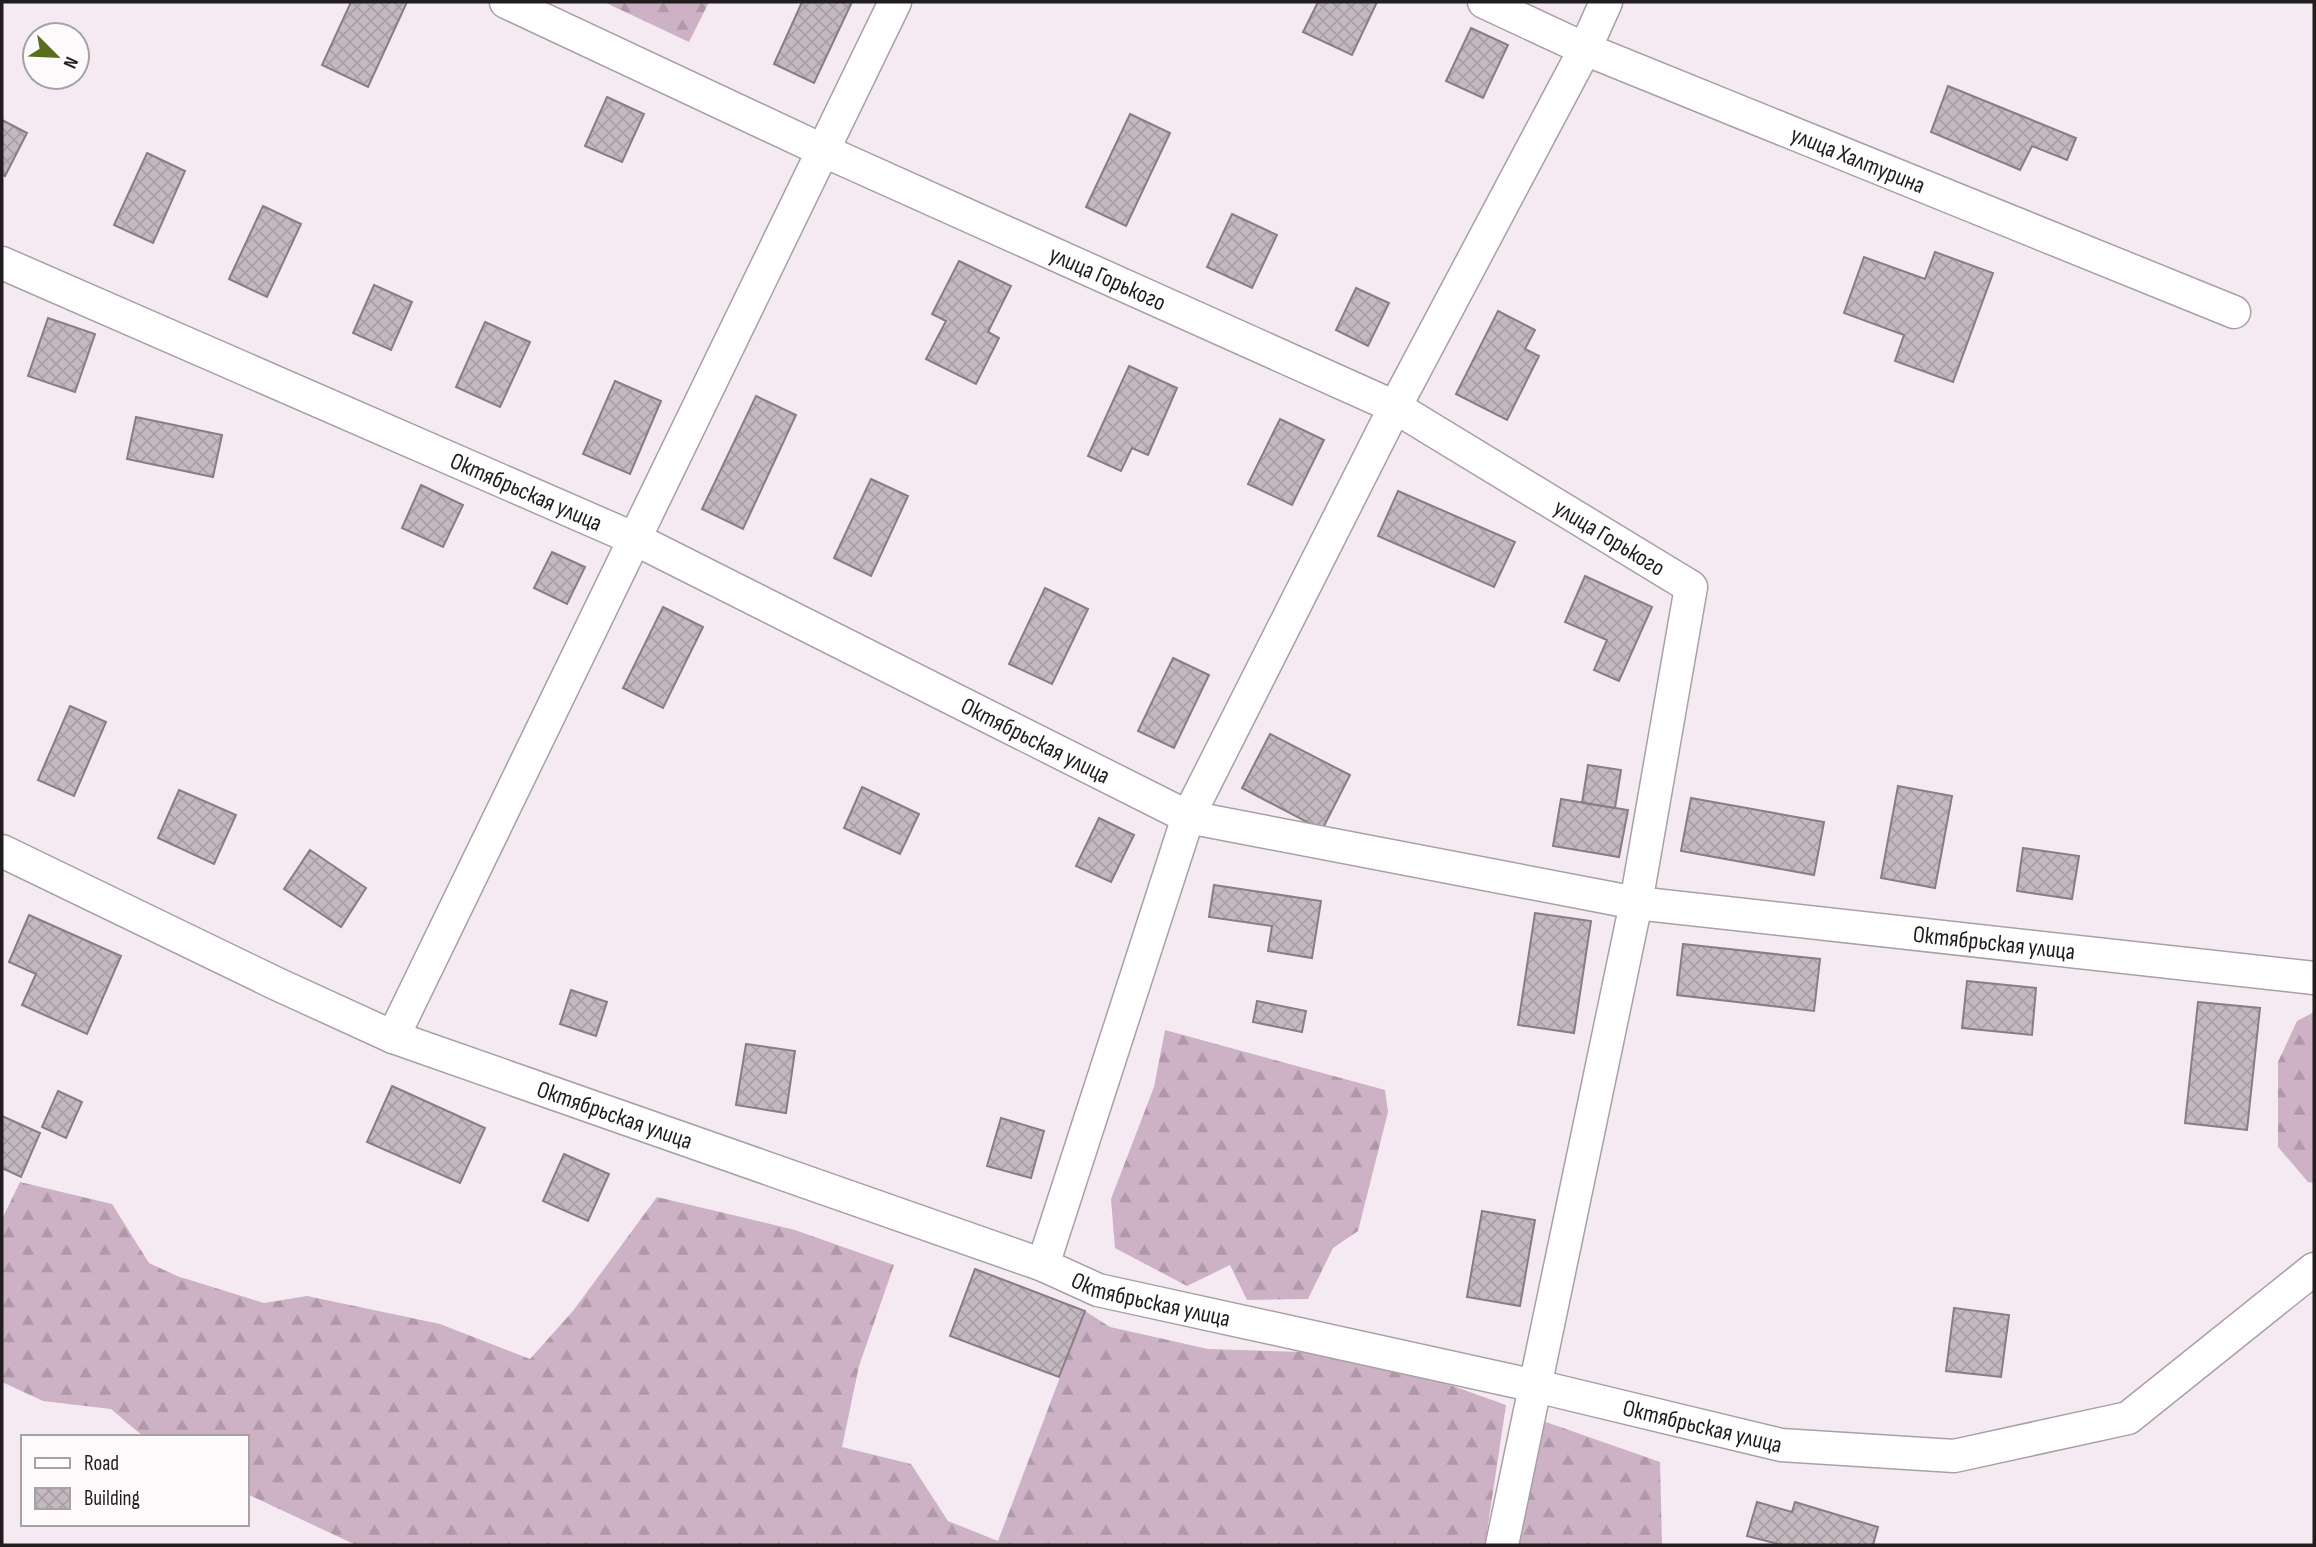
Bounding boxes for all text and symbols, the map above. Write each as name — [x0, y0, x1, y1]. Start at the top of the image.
north arrow — [21, 21, 91, 91]
text: N — [58, 53, 83, 72]
street label: улица Халтурина — [1786, 120, 1929, 200]
street label: улица Горького — [1045, 240, 1170, 317]
street label: Октябрьская улица — [446, 446, 607, 538]
street label: улица Горького — [1548, 493, 1670, 583]
street label: Октябрьская улица — [956, 691, 1115, 790]
street label: Октябрьская улица — [1912, 920, 2077, 966]
street label: Октябрьская улица — [533, 1075, 696, 1156]
street label: Октябрьская улица — [1067, 1266, 1233, 1334]
street label: Октябрьская улица — [1620, 1393, 1785, 1460]
legend — [21, 1435, 248, 1526]
text: Road — [84, 1451, 119, 1476]
text: Building — [84, 1486, 140, 1511]

